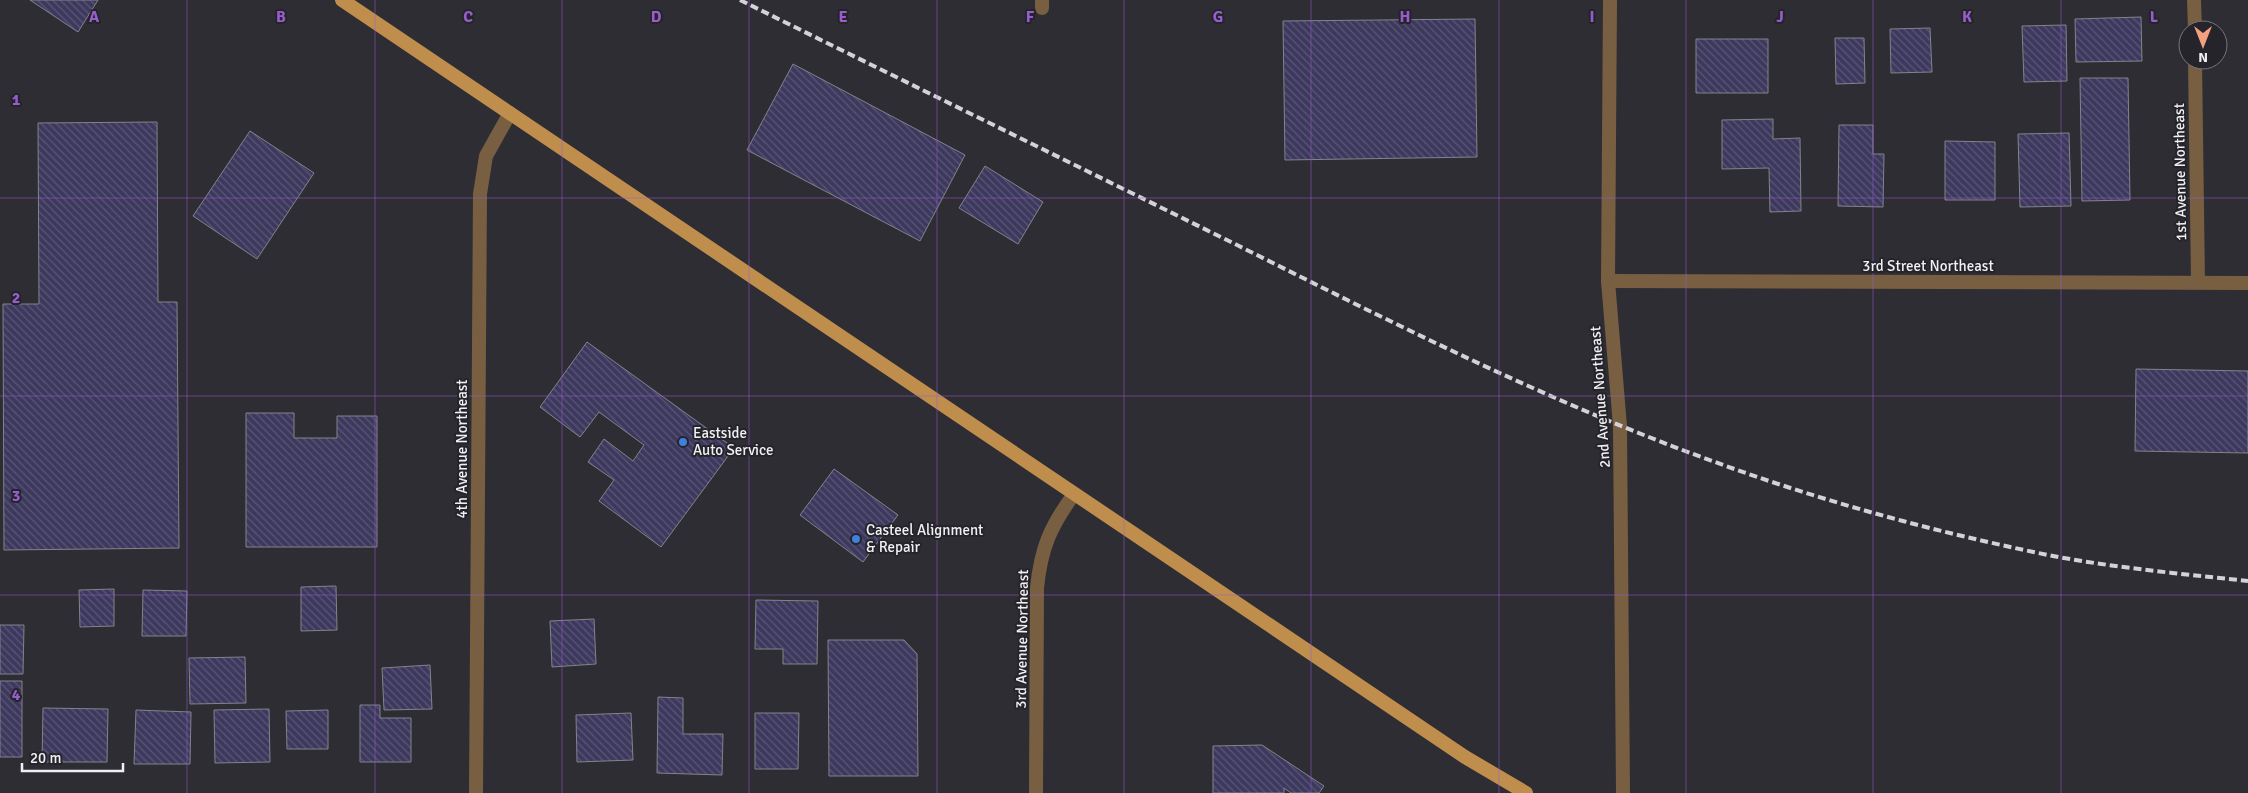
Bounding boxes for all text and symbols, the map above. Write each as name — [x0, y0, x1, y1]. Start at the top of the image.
text: A — [89, 7, 100, 27]
text: B — [276, 7, 286, 27]
text: C — [463, 7, 473, 27]
text: D — [651, 7, 662, 27]
text: E — [838, 7, 848, 27]
text: F — [1026, 7, 1035, 27]
text: G — [1213, 7, 1223, 27]
text: H — [1400, 7, 1410, 27]
text: I — [1589, 7, 1595, 27]
text: J — [1776, 7, 1784, 27]
text: K — [1962, 7, 1972, 27]
text: L — [2150, 7, 2159, 27]
north arrow — [2178, 20, 2228, 70]
text: N — [2198, 49, 2208, 66]
text: 1 — [12, 90, 21, 110]
street label: 1st Avenue Northeast — [2170, 103, 2190, 241]
street label: 3rd Street Northeast — [1862, 257, 1994, 275]
text: 2 — [12, 288, 20, 308]
street label: 2nd Avenue Northeast — [1586, 326, 1614, 468]
street label: 4th Avenue Northeast — [453, 379, 471, 519]
place label: Eastside Auto Service — [693, 424, 773, 459]
marker: Eastside Auto Service — [677, 436, 689, 448]
text: 3 — [12, 486, 20, 506]
place label: Casteel Alignment & Repair — [866, 521, 983, 556]
marker: Casteel Alignment & Repair — [850, 533, 862, 545]
street label: 3rd Avenue Northeast — [1012, 569, 1032, 709]
text: 4 — [12, 685, 21, 705]
scale bar — [22, 740, 124, 772]
text: 20 m — [30, 749, 61, 767]

